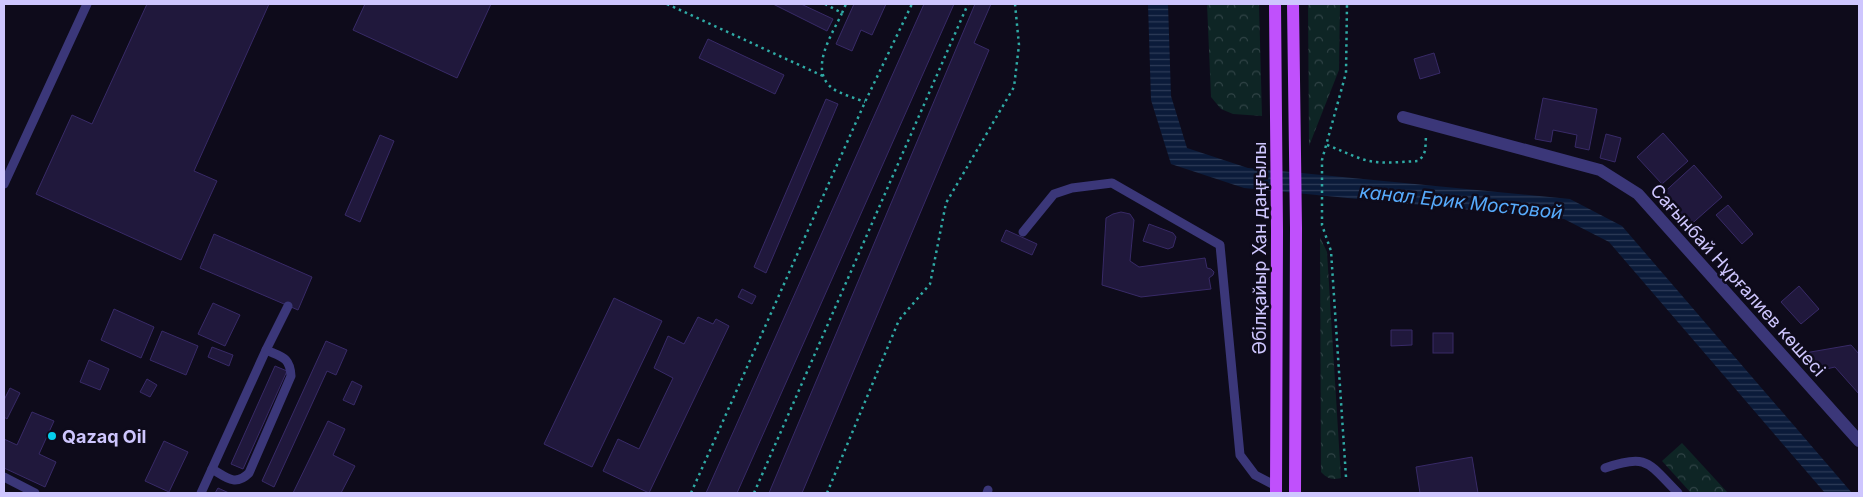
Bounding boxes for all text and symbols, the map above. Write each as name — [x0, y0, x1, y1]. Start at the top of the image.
street label: Әбілқайыр Хан даңғылы — [1249, 142, 1270, 354]
water label: канал Ерик Мостовой — [1358, 180, 1564, 224]
street label: Сағынбай Нұрғалиев көшесі — [1646, 180, 1830, 380]
place label: Qazaq Oil — [62, 426, 146, 447]
marker: Qazaq Oil — [46, 430, 58, 442]

